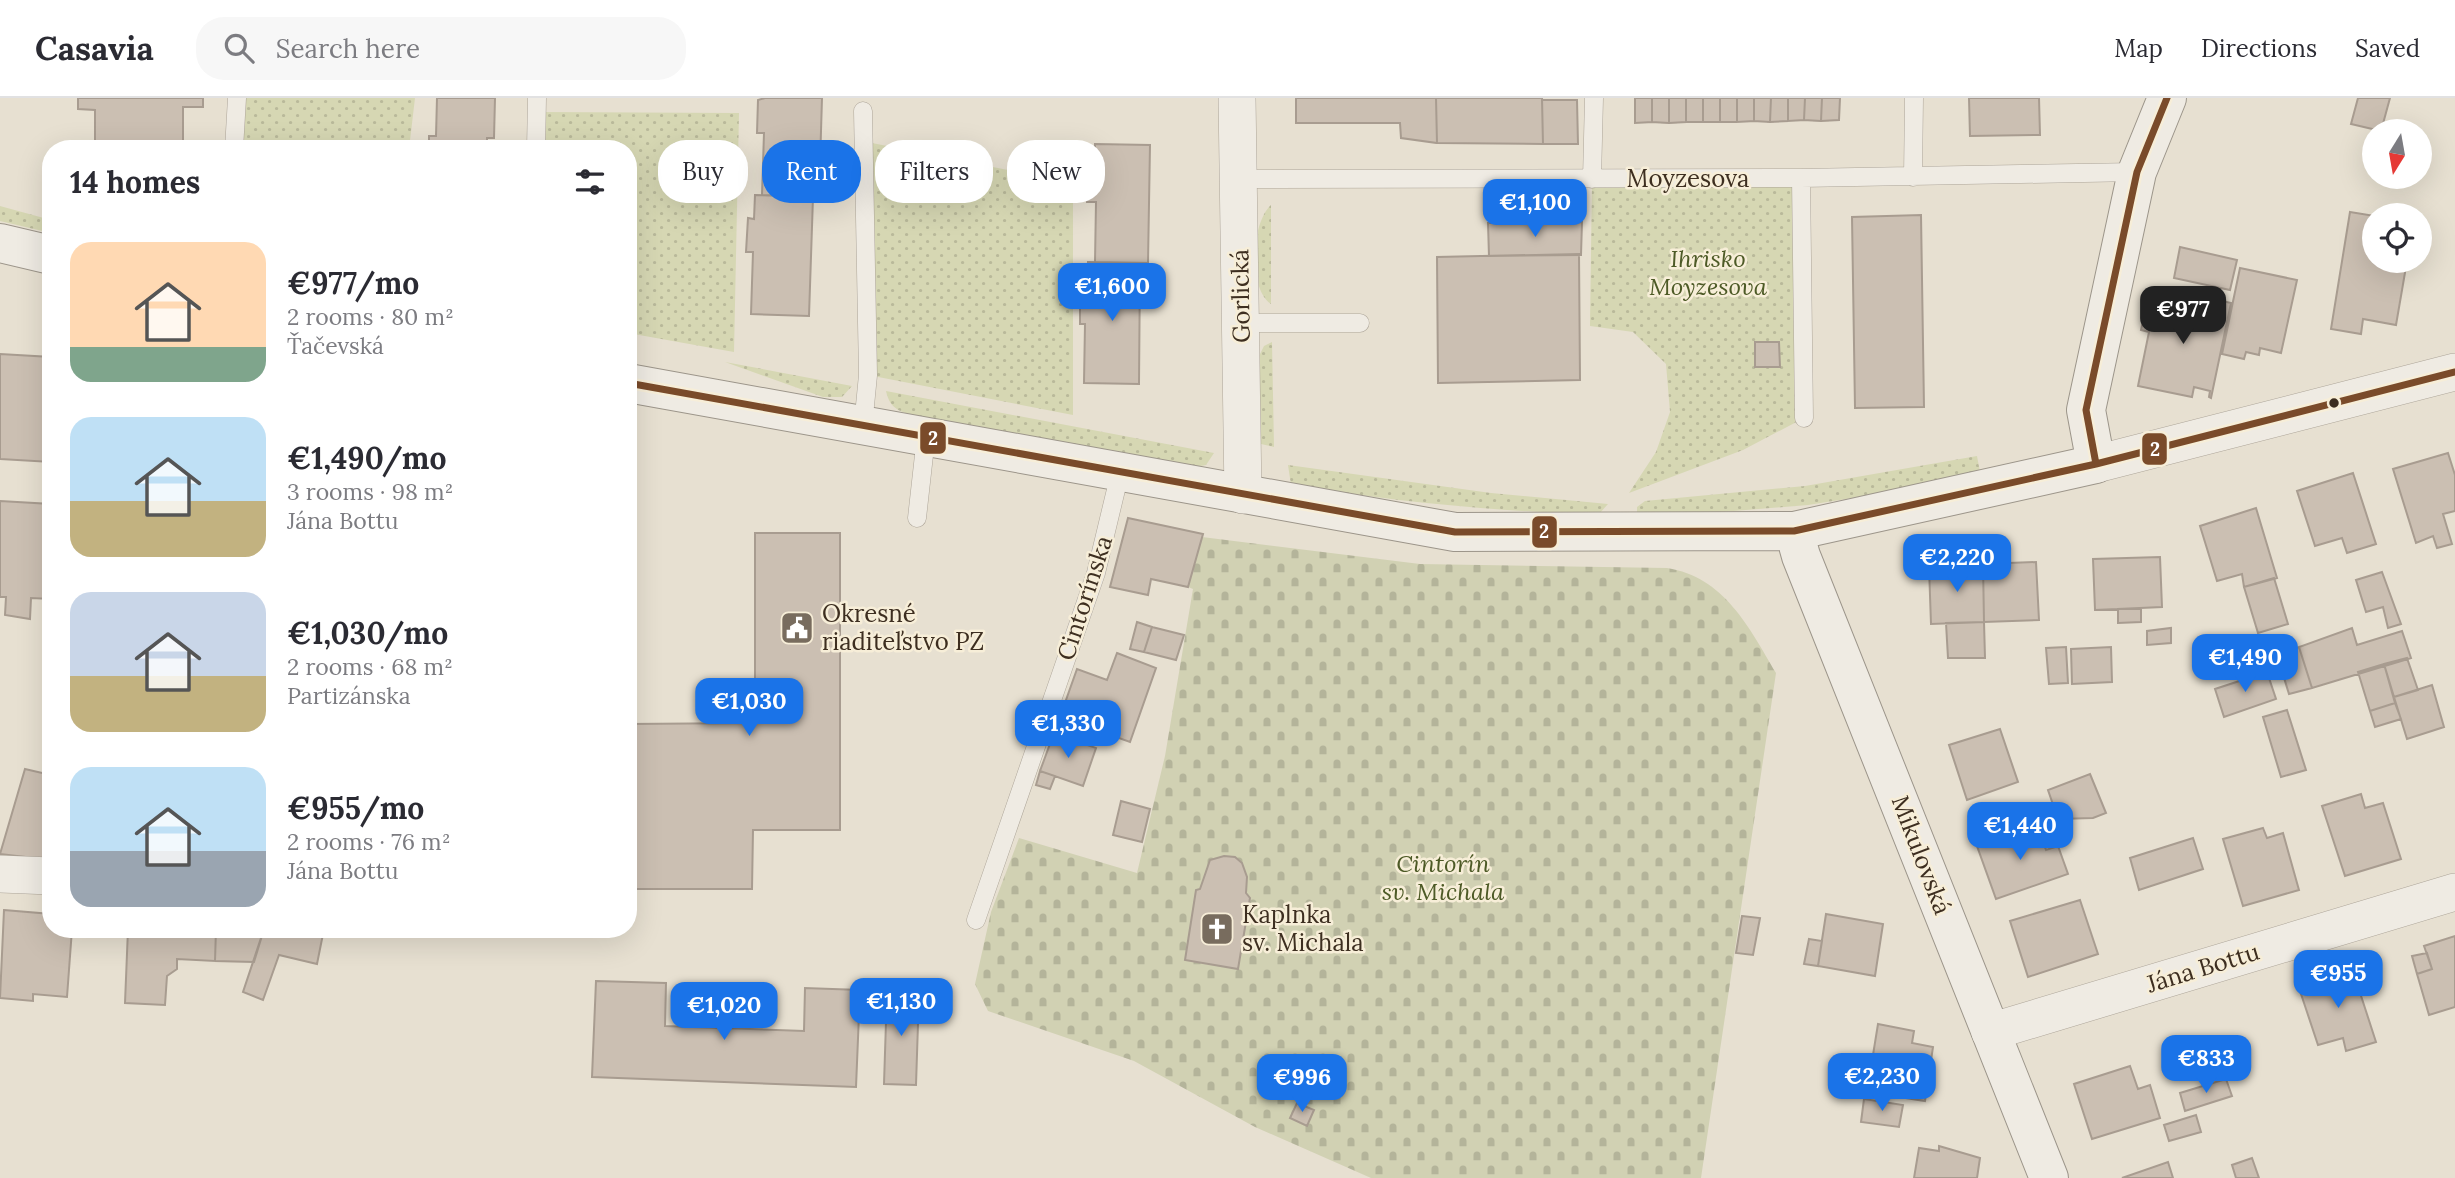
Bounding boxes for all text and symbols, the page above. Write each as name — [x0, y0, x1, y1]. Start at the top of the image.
search box — [196, 17, 686, 80]
text: Casavia — [35, 27, 154, 69]
icon: search — [220, 29, 258, 67]
text: Search here — [276, 32, 420, 65]
text: Map — [2114, 33, 2163, 64]
text: Directions — [2201, 33, 2317, 64]
text: Saved — [2355, 33, 2420, 64]
north arrow — [2362, 119, 2432, 189]
map controls — [2362, 119, 2432, 273]
chip: Buy — [658, 140, 748, 203]
chip: Rent — [762, 140, 861, 203]
chip: Filters — [875, 140, 993, 203]
chip: New — [1007, 140, 1105, 203]
text: 14 homes — [70, 163, 200, 201]
icon: filters — [571, 163, 609, 201]
street label: Moyzesova — [1627, 163, 1749, 194]
pin: €1,100 — [1478, 180, 1592, 239]
text: €1,100 — [1499, 187, 1571, 216]
button: locate — [2362, 203, 2432, 273]
park label: Ihrisko Moyzesova — [1649, 243, 1768, 302]
street label: Gorlická — [1224, 249, 1257, 343]
text: €977/mo — [287, 264, 419, 302]
pin: €1,600 — [1055, 264, 1169, 323]
icon: home — [126, 270, 210, 354]
text: €1,600 — [1074, 271, 1150, 300]
pin: €977 — [2142, 286, 2224, 346]
text: €977 — [2156, 294, 2210, 323]
text: 2 rooms · 80 m² — [287, 302, 454, 331]
text: Ťačevská — [287, 331, 384, 360]
unlabelled marker — [2327, 396, 2341, 410]
line badge: 2 — [919, 421, 947, 455]
text: 2 — [928, 426, 938, 450]
line badge: 2 — [2141, 432, 2168, 466]
text: 2 — [2150, 437, 2160, 461]
text: €1,490/mo — [287, 439, 446, 477]
icon: home — [126, 445, 210, 529]
text: 3 rooms · 98 m² — [287, 477, 453, 506]
text: Jána Bottu — [287, 506, 399, 535]
line badge: 2 — [1531, 515, 1558, 549]
text: 2 — [1539, 519, 1549, 543]
street label: Cintorínska — [1050, 532, 1119, 664]
pin: €2,220 — [1900, 534, 2014, 594]
text: €2,220 — [1919, 542, 1995, 571]
place label: Okresné riaditeľstvo PZ — [822, 598, 984, 657]
public building icon: Okresné riaditeľstvo PZ — [778, 609, 816, 647]
text: €1,030/mo — [287, 614, 448, 652]
icon: home — [126, 620, 210, 704]
pin: €1,490 — [2188, 634, 2302, 694]
text: €1,490 — [2208, 642, 2282, 671]
text: 2 rooms · 68 m² — [287, 652, 453, 681]
pin: €1,030 — [692, 678, 806, 738]
text: Partizánska — [287, 681, 411, 710]
text: €1,030 — [711, 686, 787, 715]
pin: €1,330 — [1011, 700, 1125, 760]
text: €1,330 — [1031, 708, 1105, 737]
text: €955/mo — [287, 789, 424, 827]
street label: Mikulovská — [1885, 791, 1958, 919]
icon: home — [126, 795, 210, 879]
pin: €1,440 — [1963, 802, 2077, 862]
text: €1,440 — [1983, 810, 2057, 839]
text: 2 rooms · 76 m² — [287, 827, 451, 856]
park label: Cintorín sv. Michala — [1382, 848, 1505, 907]
text: Jána Bottu — [287, 856, 399, 885]
place label: Kaplnka sv. Michala — [1242, 899, 1364, 958]
church icon: Kaplnka sv. Michala — [1198, 910, 1236, 948]
street label: Jána Bottu — [2142, 936, 2263, 1000]
pin: €955 — [2297, 950, 2379, 1010]
text: €955 — [2310, 958, 2366, 987]
pin: €1,130 — [844, 978, 958, 1038]
pin: €1,020 — [667, 982, 781, 1042]
text: €1,130 — [866, 986, 936, 1015]
text: €1,020 — [687, 990, 761, 1019]
pin: €833 — [2165, 1035, 2247, 1095]
text: €833 — [2177, 1043, 2235, 1072]
pin: €996 — [1261, 1054, 1343, 1114]
pin: €2,230 — [1825, 1054, 1939, 1113]
text: €2,230 — [1844, 1061, 1920, 1090]
text: €996 — [1273, 1062, 1331, 1091]

